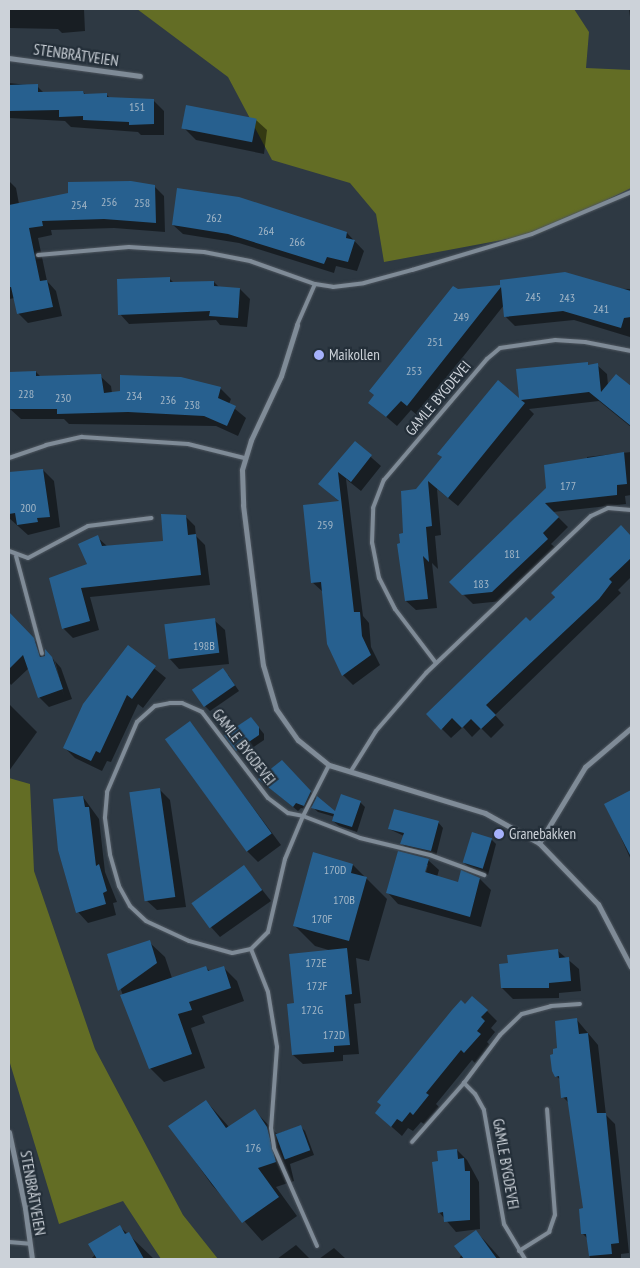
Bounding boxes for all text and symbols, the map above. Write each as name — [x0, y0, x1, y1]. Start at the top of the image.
street label: STENBRÅTVEIEN — [32, 40, 120, 70]
house number: 151 — [129, 100, 145, 114]
house number: 256 — [101, 195, 117, 209]
house number: 258 — [134, 196, 150, 210]
house number: 254 — [71, 198, 87, 212]
house number: 262 — [206, 211, 222, 225]
house number: 264 — [258, 224, 274, 238]
house number: 266 — [289, 235, 305, 249]
house number: 245 — [525, 290, 541, 304]
house number: 243 — [559, 291, 575, 305]
house number: 241 — [593, 302, 609, 316]
house number: 249 — [453, 310, 469, 324]
house number: 251 — [427, 335, 443, 349]
place label: Maikollen — [329, 346, 380, 364]
marker: Maikollen — [313, 349, 325, 361]
street label: GAMLE BYGDEVEI — [402, 357, 474, 439]
house number: 253 — [406, 364, 422, 378]
house number: 228 — [18, 387, 34, 401]
house number: 234 — [126, 389, 142, 403]
house number: 230 — [55, 391, 71, 405]
house number: 236 — [160, 393, 176, 407]
house number: 238 — [184, 398, 200, 412]
house number: 177 — [560, 479, 576, 493]
house number: 200 — [20, 501, 36, 515]
house number: 259 — [317, 518, 333, 532]
house number: 181 — [504, 547, 520, 561]
house number: 183 — [473, 577, 489, 591]
house number: 198B — [193, 639, 215, 653]
street label: GAMLE BYGDEVEI — [209, 705, 279, 789]
place label: Granebakken — [509, 825, 576, 843]
marker: Granebakken — [493, 828, 505, 840]
house number: 170D — [324, 863, 346, 877]
house number: 170B — [333, 893, 355, 907]
house number: 170F — [311, 912, 333, 926]
house number: 172E — [305, 956, 327, 970]
house number: 172F — [306, 979, 328, 993]
house number: 172G — [301, 1003, 323, 1017]
house number: 172D — [323, 1028, 345, 1042]
street label: GAMLE BYGDEVEI — [489, 1117, 523, 1211]
house number: 176 — [245, 1141, 261, 1155]
street label: STENBRÅTVEIEN — [17, 1149, 49, 1237]

